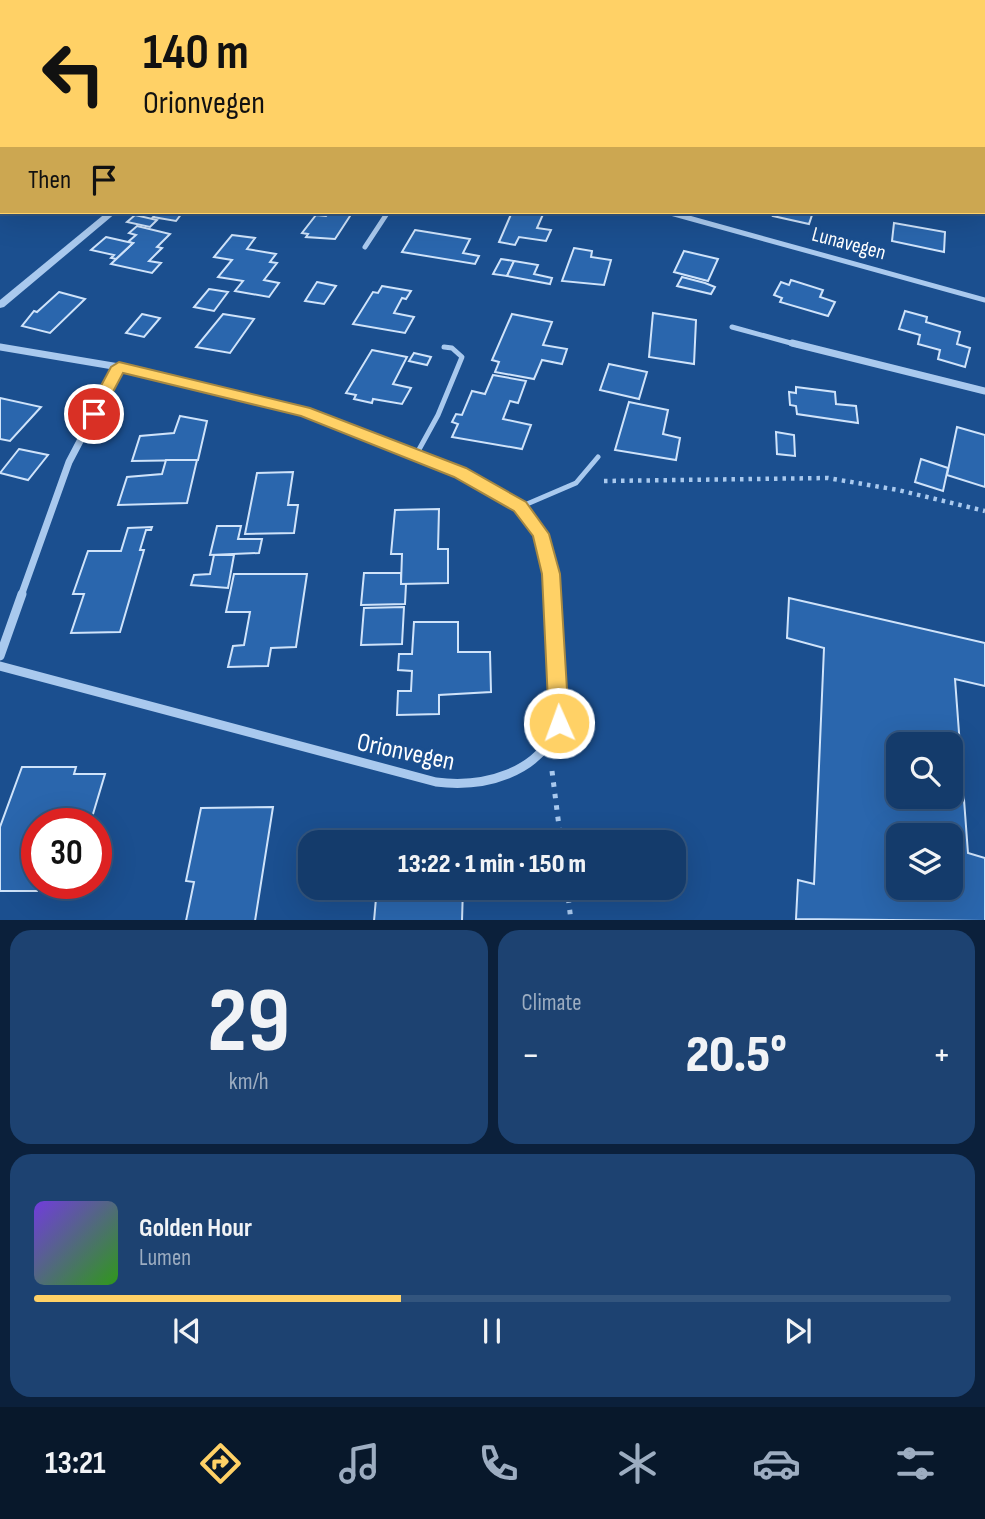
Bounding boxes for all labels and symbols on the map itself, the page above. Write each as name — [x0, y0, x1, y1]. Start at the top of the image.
street label: Lunavegen — [809, 222, 889, 265]
pin — [64, 384, 124, 444]
position arrow — [522, 686, 596, 760]
street label: Orionvegen — [354, 727, 457, 778]
speed limit sign: 30 — [21, 808, 112, 899]

